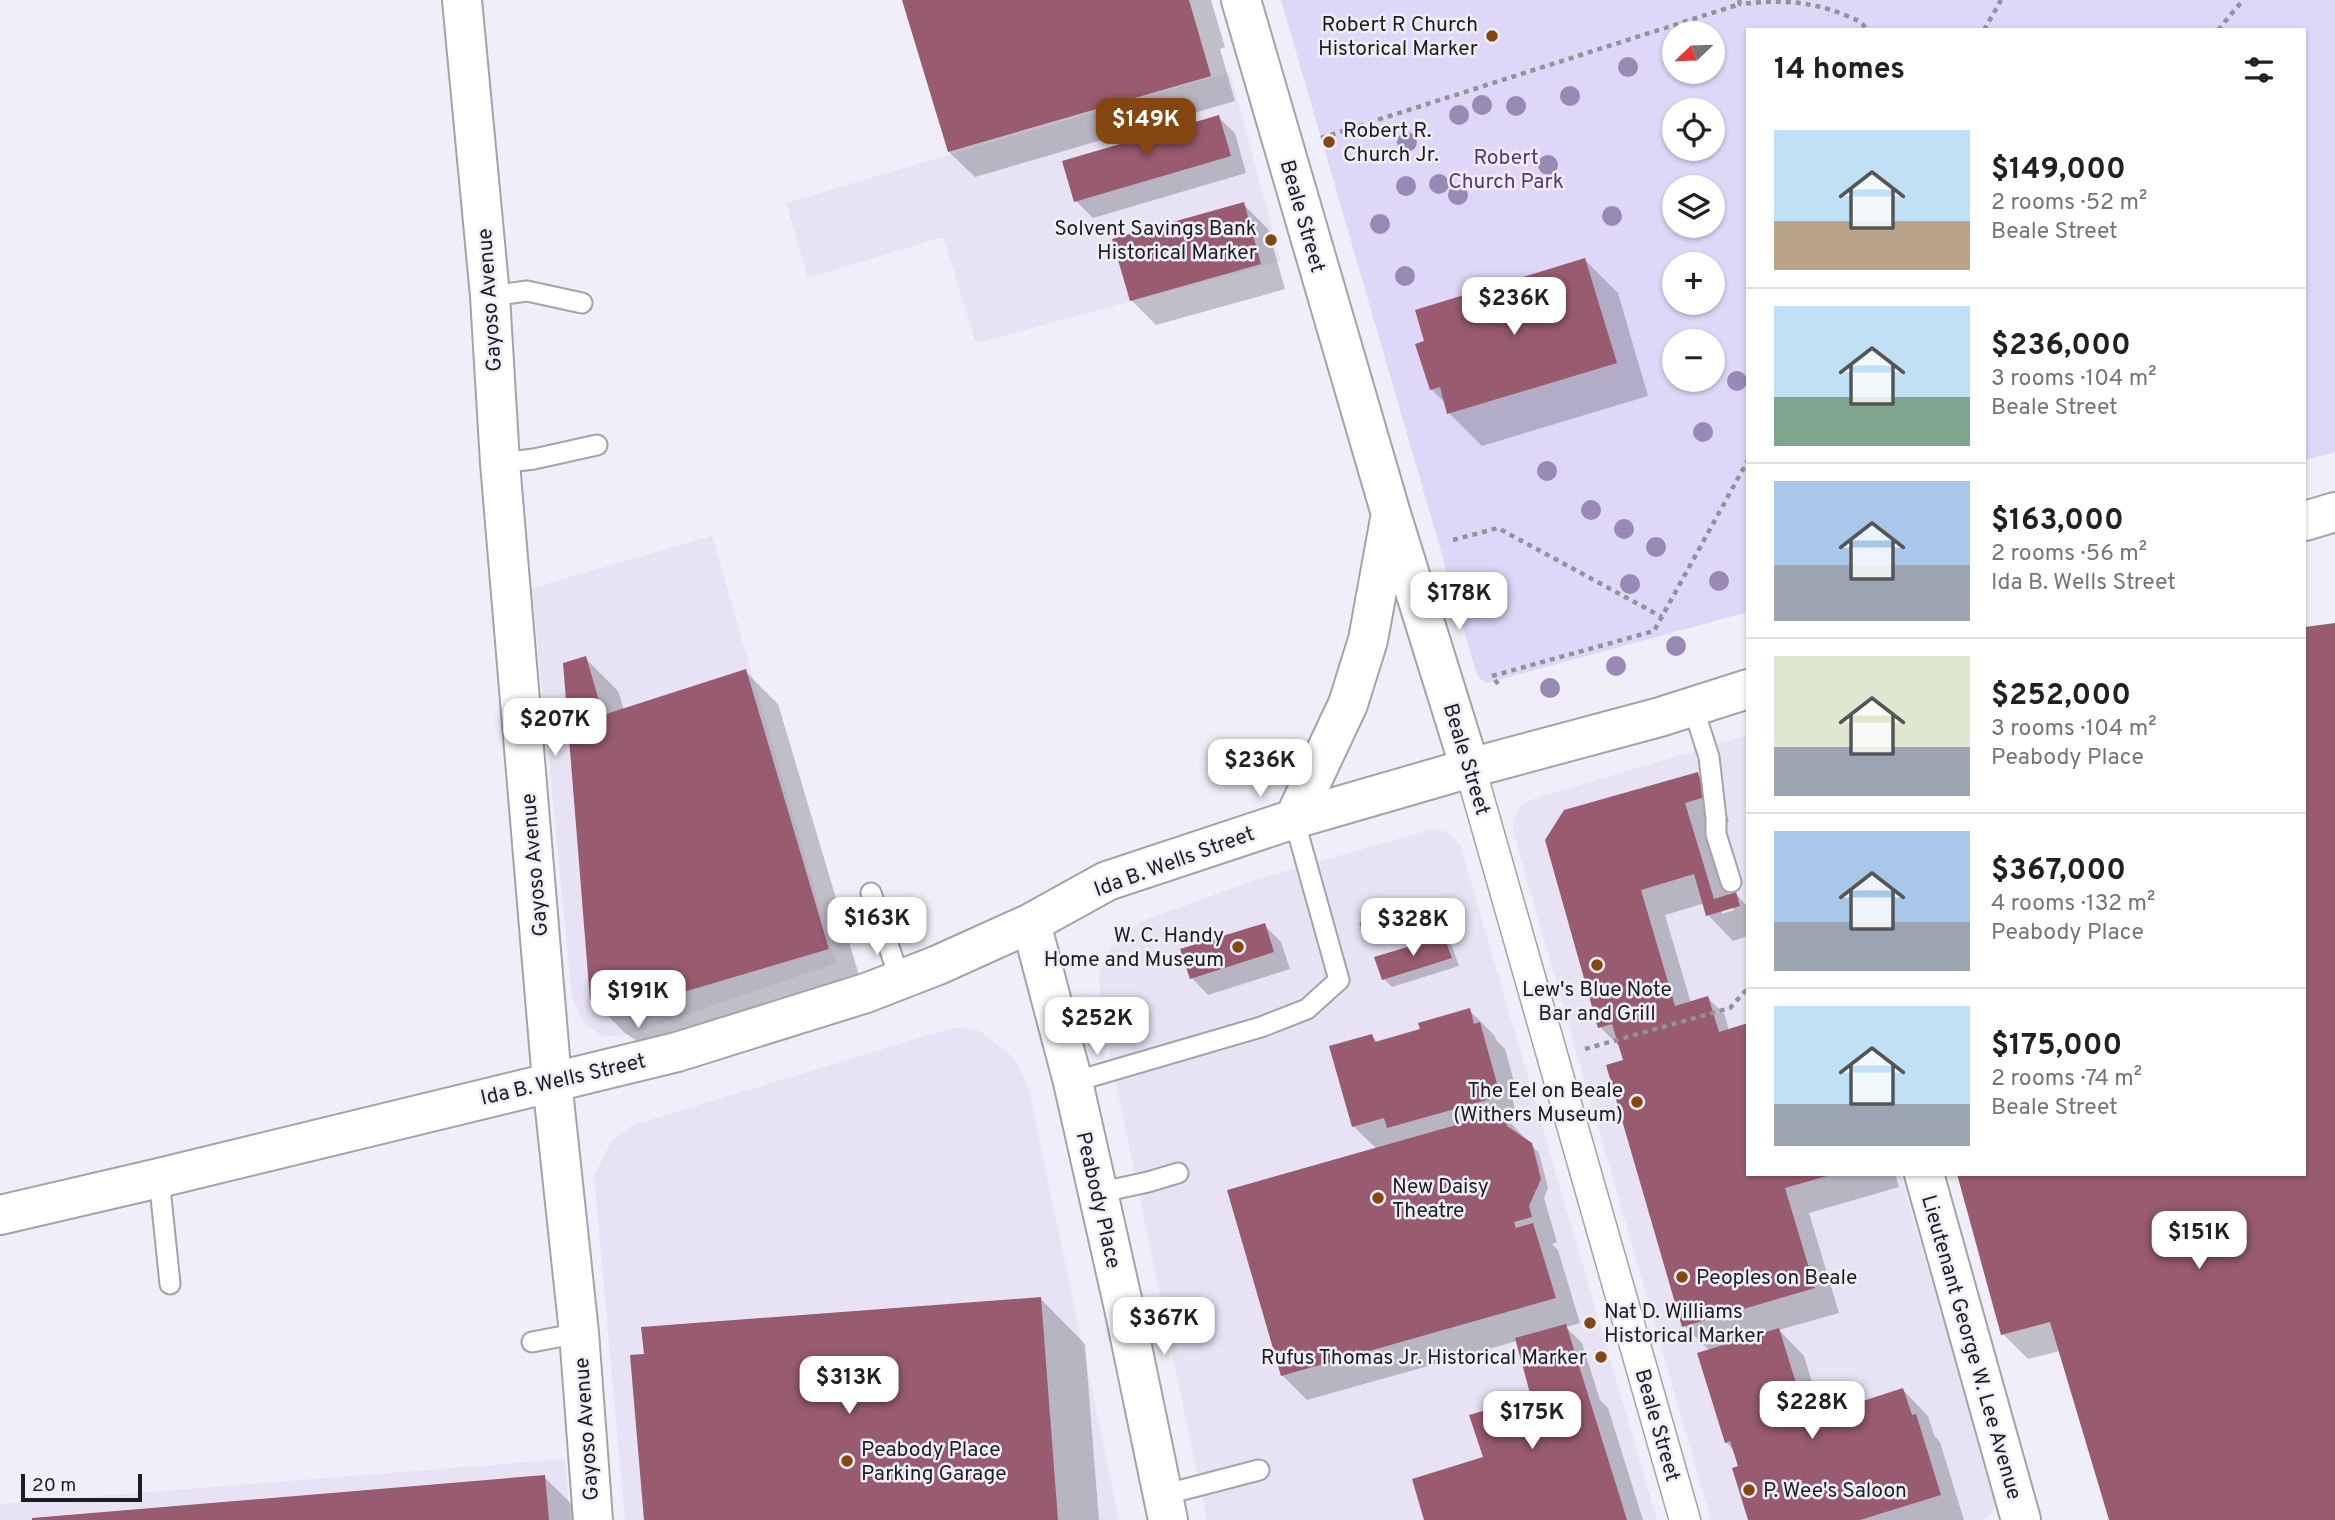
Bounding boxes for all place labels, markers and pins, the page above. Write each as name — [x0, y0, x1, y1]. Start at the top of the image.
place label: Robert R Church Historical Marker — [1318, 12, 1478, 63]
marker: Robert R Church Historical Marker — [1484, 28, 1500, 44]
pin: $149K — [1097, 99, 1195, 158]
place label: Robert R. Church Jr. — [1343, 118, 1439, 169]
marker: Robert R. Church Jr. — [1321, 134, 1337, 150]
place label: Solvent Savings Bank Historical Marker — [1054, 216, 1257, 267]
marker: Solvent Savings Bank Historical Marker — [1263, 232, 1279, 248]
pin: $236K — [1465, 278, 1563, 337]
pin: $178K — [1410, 572, 1508, 632]
pin: $207K — [506, 698, 604, 758]
pin: $236K — [1211, 740, 1309, 799]
pin: $163K — [828, 898, 926, 957]
pin: $328K — [1364, 898, 1462, 958]
place label: W. C. Handy Home and Museum — [1044, 923, 1224, 974]
marker: W. C. Handy Home and Museum — [1230, 939, 1246, 955]
marker: Lew's Blue Note Bar and Grill — [1589, 957, 1605, 973]
pin: $191K — [589, 970, 687, 1030]
place label: Lew's Blue Note Bar and Grill — [1522, 977, 1672, 1028]
pin: $252K — [1048, 998, 1146, 1057]
place label: The Eel on Beale (Withers Museum) — [1453, 1078, 1623, 1129]
marker: The Eel on Beale (Withers Museum) — [1629, 1094, 1645, 1110]
place label: New Daisy Theatre — [1392, 1174, 1489, 1225]
marker: New Daisy Theatre — [1370, 1190, 1386, 1206]
pin: $151K — [2150, 1212, 2248, 1271]
place label: Peoples on Beale — [1696, 1265, 1857, 1292]
marker: Peoples on Beale — [1674, 1269, 1690, 1285]
pin: $367K — [1115, 1298, 1213, 1357]
place label: Nat D. Williams Historical Marker — [1604, 1299, 1764, 1350]
marker: Nat D. Williams Historical Marker — [1582, 1315, 1598, 1331]
place label: Rufus Thomas Jr. Historical Marker — [1261, 1345, 1587, 1372]
marker: Rufus Thomas Jr. Historical Marker — [1593, 1349, 1609, 1365]
pin: $313K — [800, 1356, 898, 1416]
pin: $228K — [1763, 1382, 1861, 1441]
pin: $175K — [1483, 1392, 1581, 1451]
place label: Peabody Place Parking Garage — [861, 1437, 1006, 1488]
marker: Peabody Place Parking Garage — [839, 1453, 855, 1469]
place label: P. Wee's Saloon — [1763, 1478, 1907, 1505]
marker: P. Wee's Saloon — [1741, 1482, 1757, 1498]

